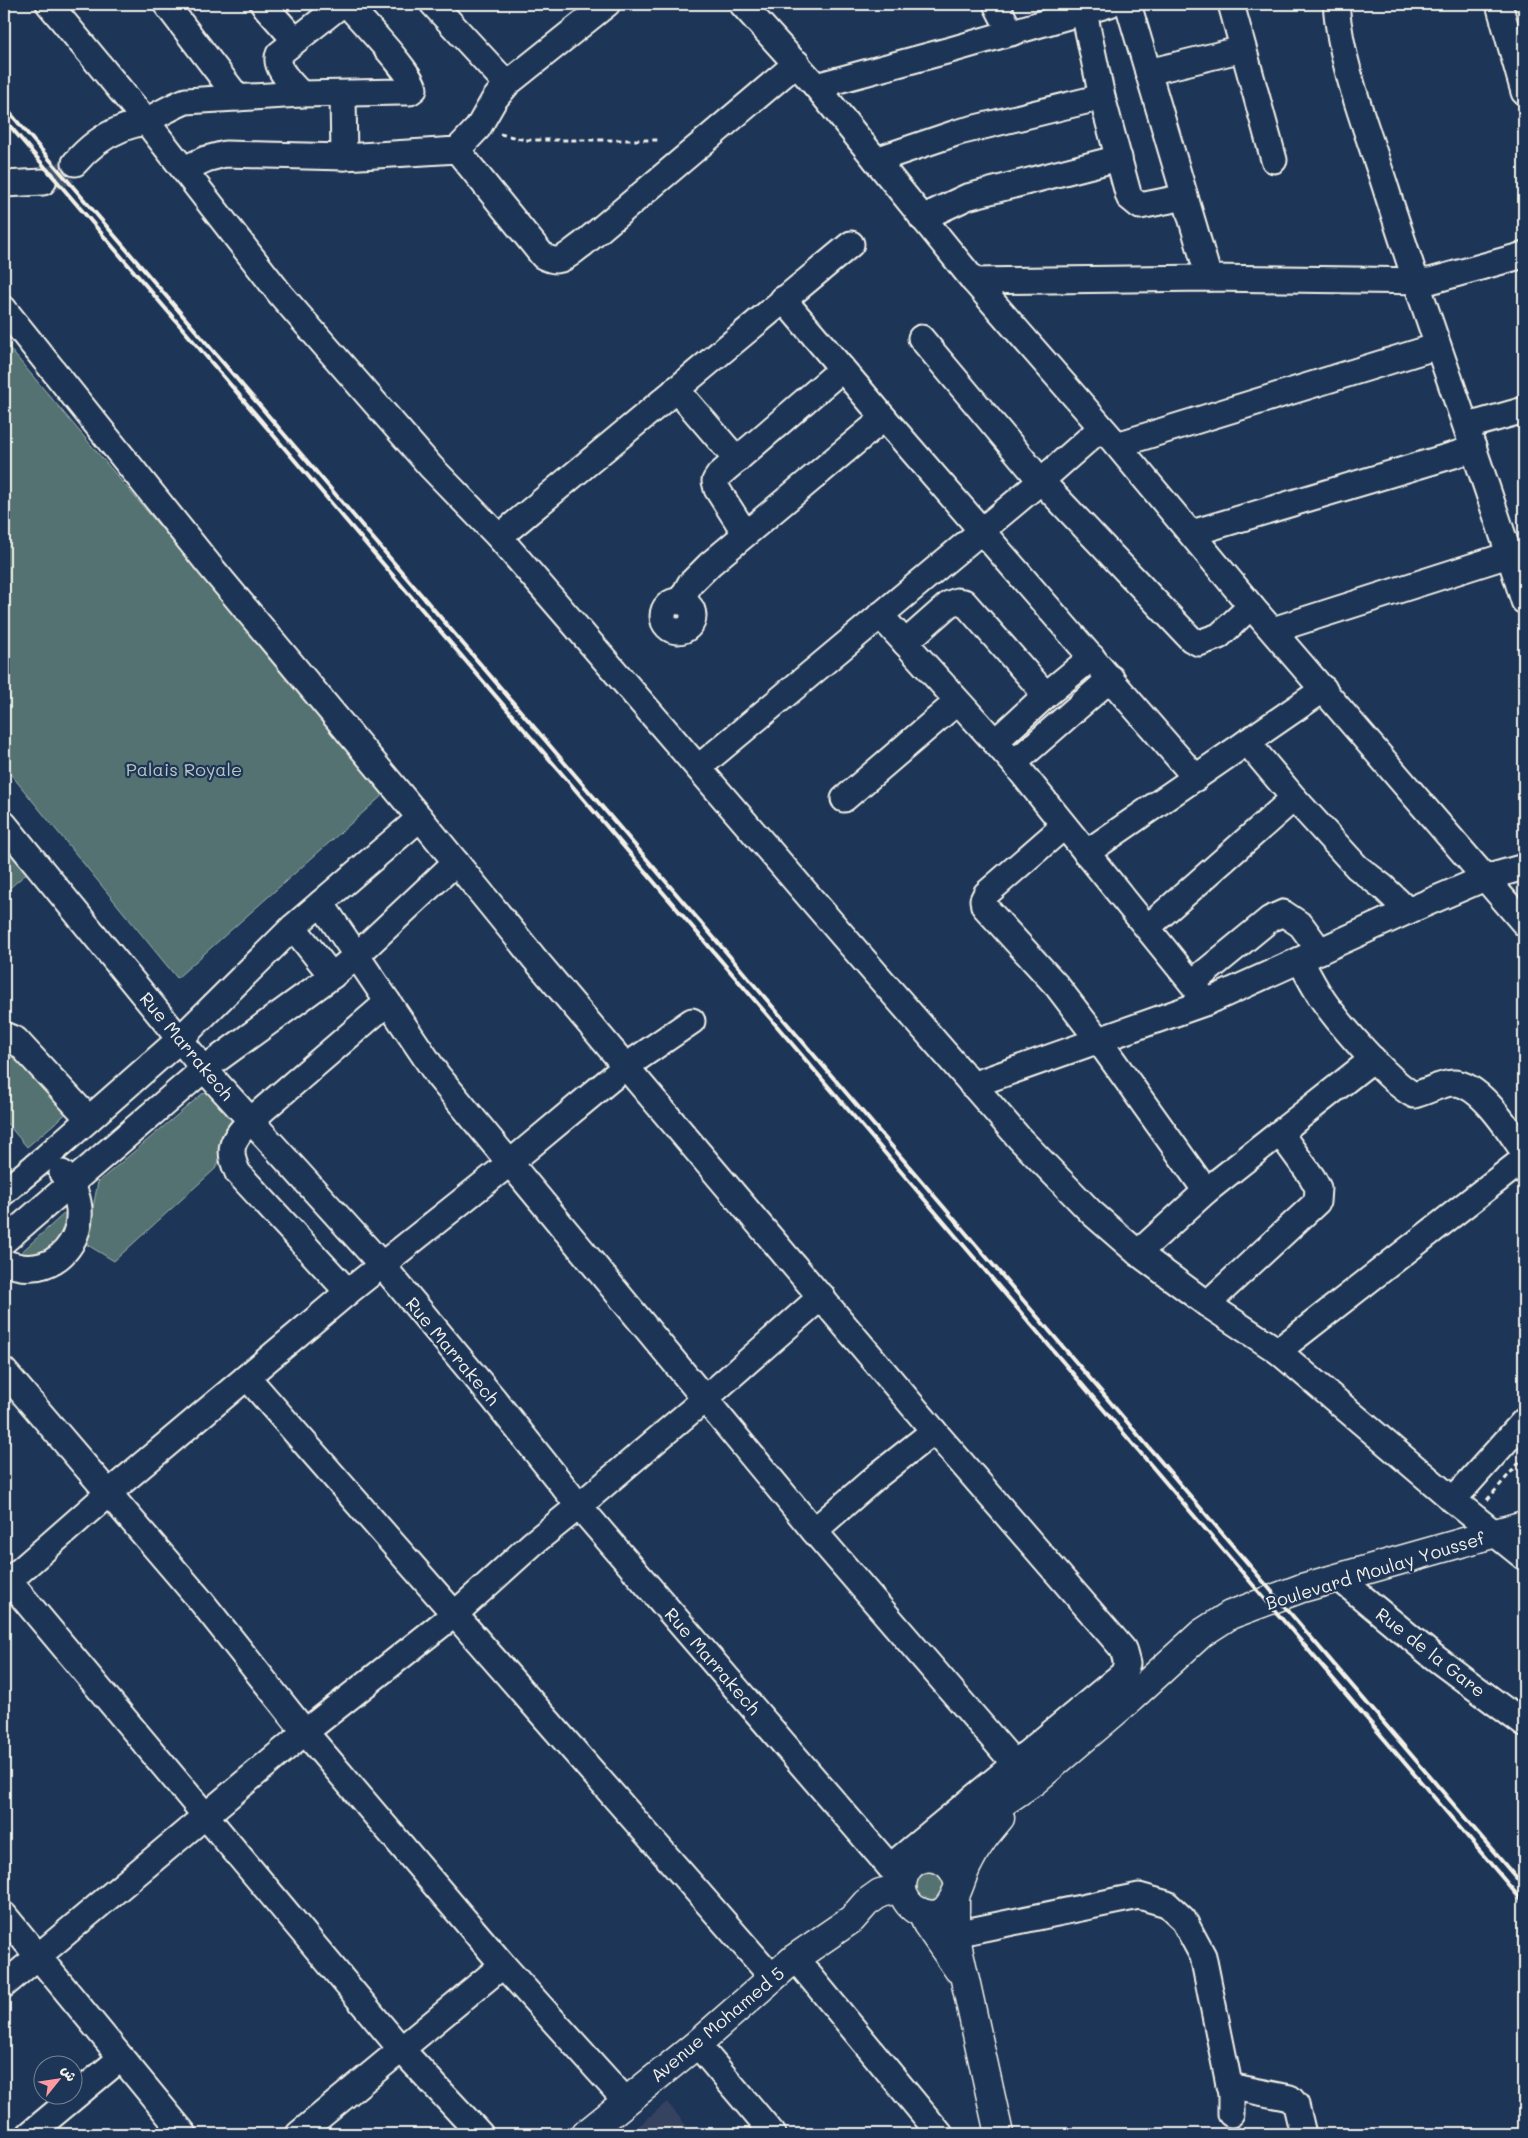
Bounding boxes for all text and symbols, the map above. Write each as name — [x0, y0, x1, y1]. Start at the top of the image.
park label: Palais Royale — [126, 757, 242, 781]
street label: Rue Marrakech — [135, 987, 239, 1105]
street label: Rue Marrakech — [401, 1292, 505, 1410]
street label: Boulevard Moulay Youssef — [1262, 1525, 1488, 1615]
street label: Rue Marrakech — [660, 1602, 766, 1720]
street label: Rue de la Gare — [1371, 1602, 1491, 1702]
street label: Avenue Mohamed 5 — [645, 1961, 789, 2087]
north arrow — [32, 2056, 82, 2106]
text: ش — [58, 2062, 82, 2085]

